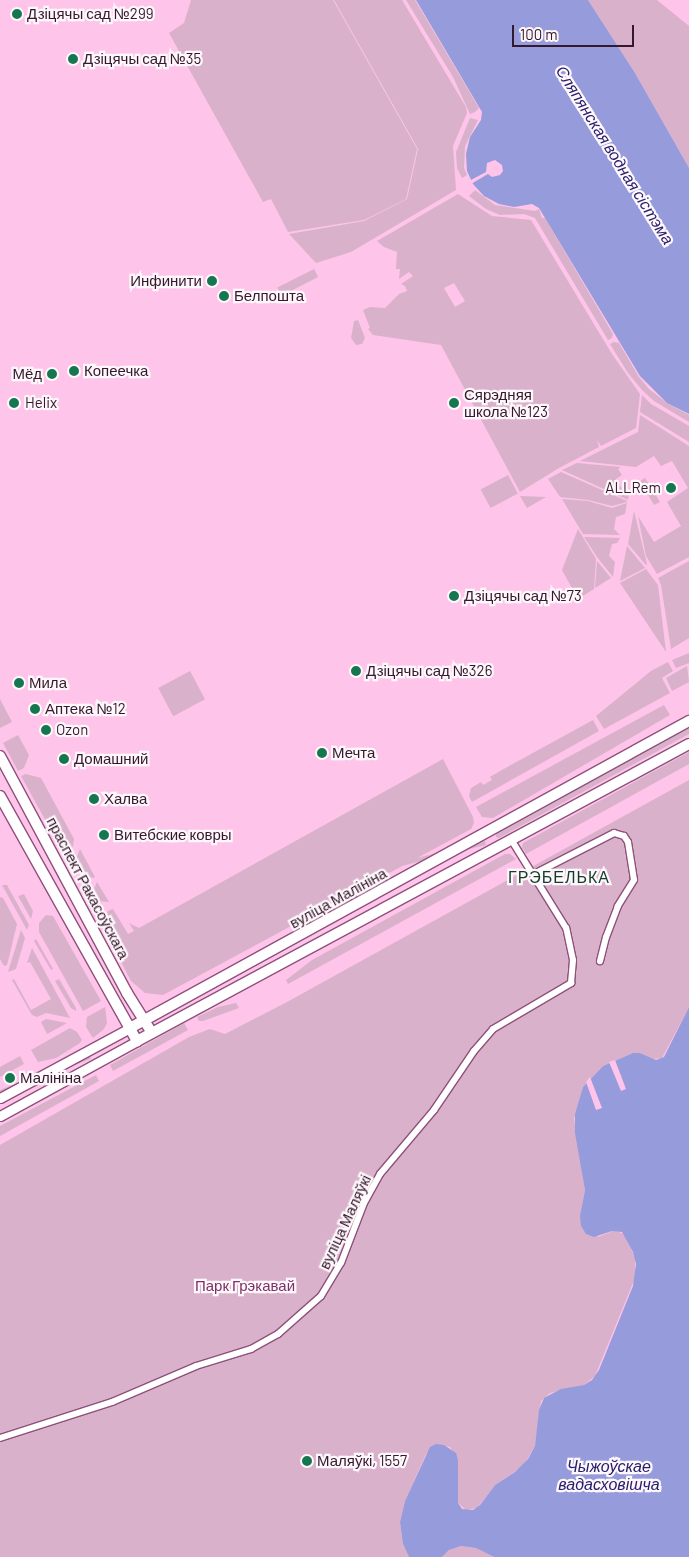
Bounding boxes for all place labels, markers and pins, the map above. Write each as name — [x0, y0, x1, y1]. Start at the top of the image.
place label: Дзіцячы сад №299 — [27, 5, 154, 23]
marker: Дзіцячы сад №299 — [11, 8, 23, 20]
place label: Дзіцячы сад №35 — [83, 50, 201, 68]
marker: Дзіцячы сад №35 — [67, 53, 79, 65]
place label: Инфинити — [130, 272, 202, 290]
marker: Инфинити — [206, 275, 218, 287]
place label: Белпошта — [234, 287, 304, 305]
marker: Белпошта — [218, 290, 230, 302]
place label: Копеечка — [84, 362, 148, 380]
place label: Мёд — [12, 365, 42, 383]
marker: Копеечка — [68, 365, 80, 377]
marker: Мёд — [46, 368, 58, 380]
place label: Сярэдняя школа №123 — [464, 385, 548, 420]
place label: Helix — [25, 394, 57, 412]
marker: Helix — [7, 396, 21, 410]
marker: Сярэдняя школа №123 — [448, 397, 460, 409]
place label: ALLRem — [605, 479, 661, 497]
marker: ALLRem — [665, 482, 677, 494]
place label: Дзіцячы сад №73 — [464, 587, 582, 605]
marker: Дзіцячы сад №73 — [448, 590, 460, 602]
place label: Дзіцячы сад №326 — [366, 662, 492, 680]
marker: Дзіцячы сад №326 — [350, 665, 362, 677]
place label: Мила — [29, 674, 67, 692]
marker: Мила — [13, 677, 25, 689]
place label: Аптека №12 — [45, 700, 126, 718]
marker: Аптека №12 — [29, 703, 41, 715]
place label: Ozon — [56, 721, 88, 739]
marker: Ozon — [40, 724, 52, 736]
place label: Мечта — [332, 744, 375, 762]
marker: Мечта — [316, 747, 328, 759]
place label: Домашний — [74, 750, 148, 768]
marker: Домашний — [58, 753, 70, 765]
place label: Халва — [104, 790, 147, 808]
marker: Халва — [88, 793, 100, 805]
place label: Витебские ковры — [114, 826, 232, 844]
marker: Витебские ковры — [98, 829, 110, 841]
place label: Малініна — [20, 1069, 81, 1087]
marker: Малініна — [4, 1072, 16, 1084]
place label: Маляўкі, 1557 — [317, 1452, 407, 1470]
marker: Маляўкі, 1557 — [301, 1455, 313, 1467]

